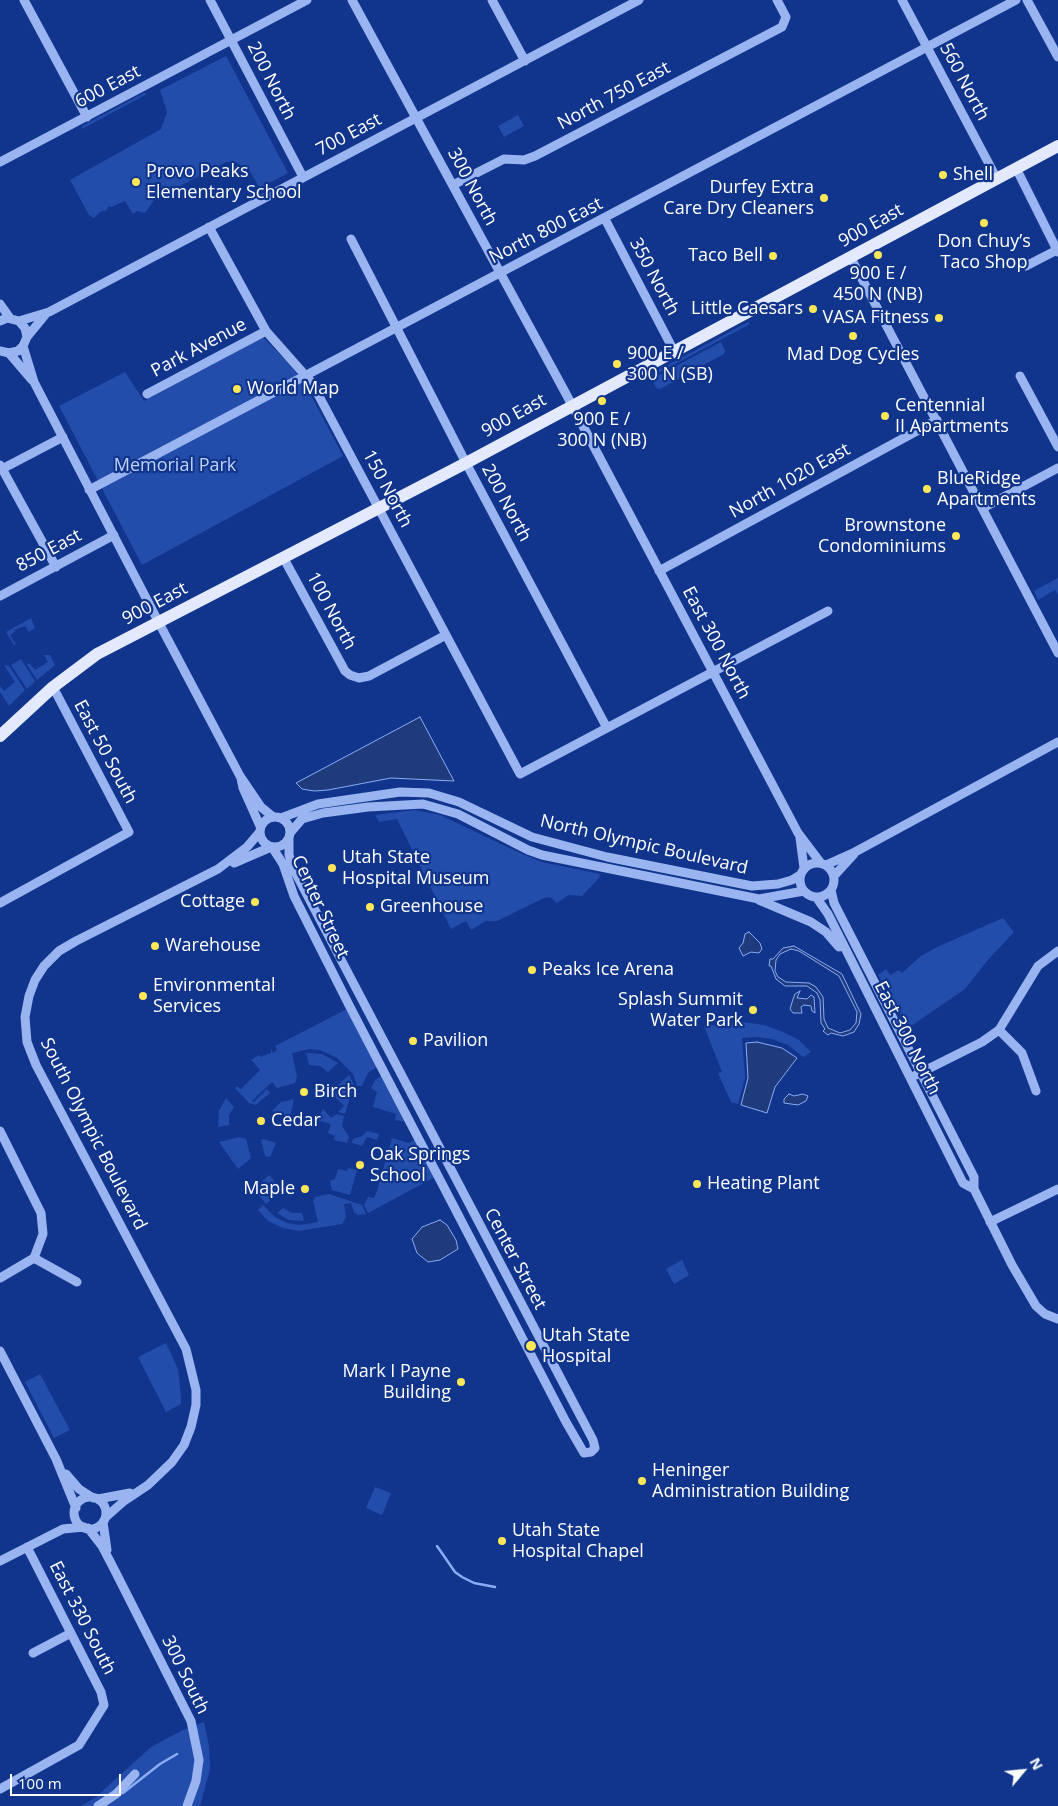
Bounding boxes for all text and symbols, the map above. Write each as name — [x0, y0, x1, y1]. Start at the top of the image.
street label: 200 North — [242, 38, 300, 124]
street label: 560 North — [935, 40, 993, 124]
street label: North 750 East — [554, 57, 674, 135]
street label: 600 East — [72, 61, 144, 113]
street label: 700 East — [313, 109, 385, 161]
street label: 300 North — [443, 145, 501, 229]
place label: Provo Peaks Elementary School — [146, 161, 302, 203]
place label: Shell — [953, 164, 993, 186]
marker: Shell — [937, 169, 949, 181]
marker: Provo Peaks Elementary School — [130, 176, 142, 188]
place label: Durfey Extra Care Dry Cleaners — [663, 177, 814, 220]
marker: Durfey Extra Care Dry Cleaners — [818, 192, 830, 204]
street label: North 800 East — [486, 193, 606, 269]
street label: 900 East — [835, 199, 907, 253]
marker: Don Chuy’s Taco Shop — [978, 217, 990, 229]
place label: Don Chuy’s Taco Shop — [937, 231, 1031, 274]
street label: 350 North — [625, 235, 683, 319]
place label: Taco Bell — [688, 245, 763, 267]
marker: 900 E / 450 N (NB) — [872, 249, 884, 261]
marker: Taco Bell — [767, 250, 779, 262]
place label: 900 E / 450 N (NB) — [833, 263, 923, 306]
place label: Little Caesars — [691, 298, 803, 320]
marker: Little Caesars — [807, 303, 819, 315]
place label: VASA Fitness — [822, 307, 929, 329]
marker: VASA Fitness — [933, 312, 945, 324]
street label: Park Avenue — [148, 314, 250, 382]
marker: Mad Dog Cycles — [847, 330, 859, 342]
place label: 900 E / 300 N (SB) — [627, 343, 713, 386]
place label: Mad Dog Cycles — [787, 344, 919, 366]
marker: 900 E / 300 N (SB) — [611, 358, 623, 370]
place label: World Map — [247, 378, 339, 400]
marker: World Map — [231, 383, 243, 395]
street label: 900 East — [478, 389, 550, 443]
marker: 900 E / 300 N (NB) — [596, 395, 608, 407]
place label: Centennial II Apartments — [895, 395, 1009, 438]
place label: 900 E / 300 N (NB) — [557, 409, 647, 452]
marker: Centennial II Apartments — [879, 410, 891, 422]
street label: North 1020 East — [726, 439, 854, 523]
street label: 150 North — [358, 447, 416, 531]
park label: Memorial Park — [114, 455, 236, 477]
street label: 200 North — [477, 461, 535, 545]
place label: BlueRidge Apartments — [937, 468, 1036, 510]
marker: BlueRidge Apartments — [921, 483, 933, 495]
place label: Brownstone Condominiums — [818, 515, 946, 558]
street label: 850 East — [13, 525, 85, 577]
marker: Brownstone Condominiums — [950, 530, 962, 542]
street label: 100 North — [302, 569, 360, 653]
street label: 900 East — [119, 578, 191, 630]
street label: East 300 North — [677, 583, 755, 703]
street label: East 50 South — [69, 697, 141, 807]
street label: North Olympic Boulevard — [538, 811, 750, 879]
place label: Utah State Hospital Museum — [342, 847, 489, 890]
street label: Center Street — [287, 852, 353, 962]
marker: Utah State Hospital Museum — [326, 862, 338, 874]
place label: Cottage — [180, 891, 245, 913]
marker: Cottage — [249, 896, 261, 908]
place label: Greenhouse — [380, 896, 483, 918]
marker: Greenhouse — [364, 901, 376, 913]
place label: Warehouse — [165, 935, 261, 957]
marker: Warehouse — [149, 940, 161, 952]
place label: Peaks Ice Arena — [542, 959, 674, 981]
marker: Peaks Ice Arena — [526, 964, 538, 976]
place label: Environmental Services — [153, 975, 276, 1018]
street label: East 300 North — [869, 978, 945, 1098]
place label: Splash Summit Water Park — [618, 989, 743, 1032]
marker: Environmental Services — [137, 990, 149, 1002]
marker: Splash Summit Water Park — [747, 1004, 759, 1016]
place label: Pavilion — [423, 1030, 488, 1052]
street label: South Olympic Boulevard — [35, 1034, 151, 1234]
marker: Pavilion — [407, 1035, 419, 1047]
place label: Birch — [314, 1081, 357, 1103]
marker: Birch — [298, 1086, 310, 1098]
place label: Cedar — [271, 1110, 321, 1132]
marker: Cedar — [255, 1115, 267, 1127]
place label: Oak Springs School — [370, 1144, 470, 1186]
marker: Oak Springs School — [354, 1159, 366, 1171]
place label: Heating Plant — [707, 1173, 820, 1195]
place label: Maple — [243, 1178, 295, 1200]
marker: Heating Plant — [691, 1178, 703, 1190]
marker: Maple — [299, 1183, 311, 1195]
street label: Center Street — [479, 1205, 551, 1313]
place label: Utah State Hospital — [542, 1325, 630, 1368]
marker: Utah State Hospital — [524, 1339, 538, 1353]
place label: Mark I Payne Building — [343, 1361, 451, 1404]
marker: Mark I Payne Building — [455, 1376, 467, 1388]
place label: Heninger Administration Building — [652, 1460, 849, 1502]
marker: Heninger Administration Building — [636, 1475, 648, 1487]
place label: Utah State Hospital Chapel — [512, 1520, 644, 1562]
marker: Utah State Hospital Chapel — [496, 1535, 508, 1547]
street label: East 330 South — [44, 1558, 120, 1678]
street label: 300 South — [157, 1632, 213, 1718]
north arrow — [998, 1746, 1048, 1796]
text: N — [1026, 1754, 1048, 1773]
scale bar — [12, 1764, 124, 1796]
text: 100 m — [18, 1773, 62, 1793]

